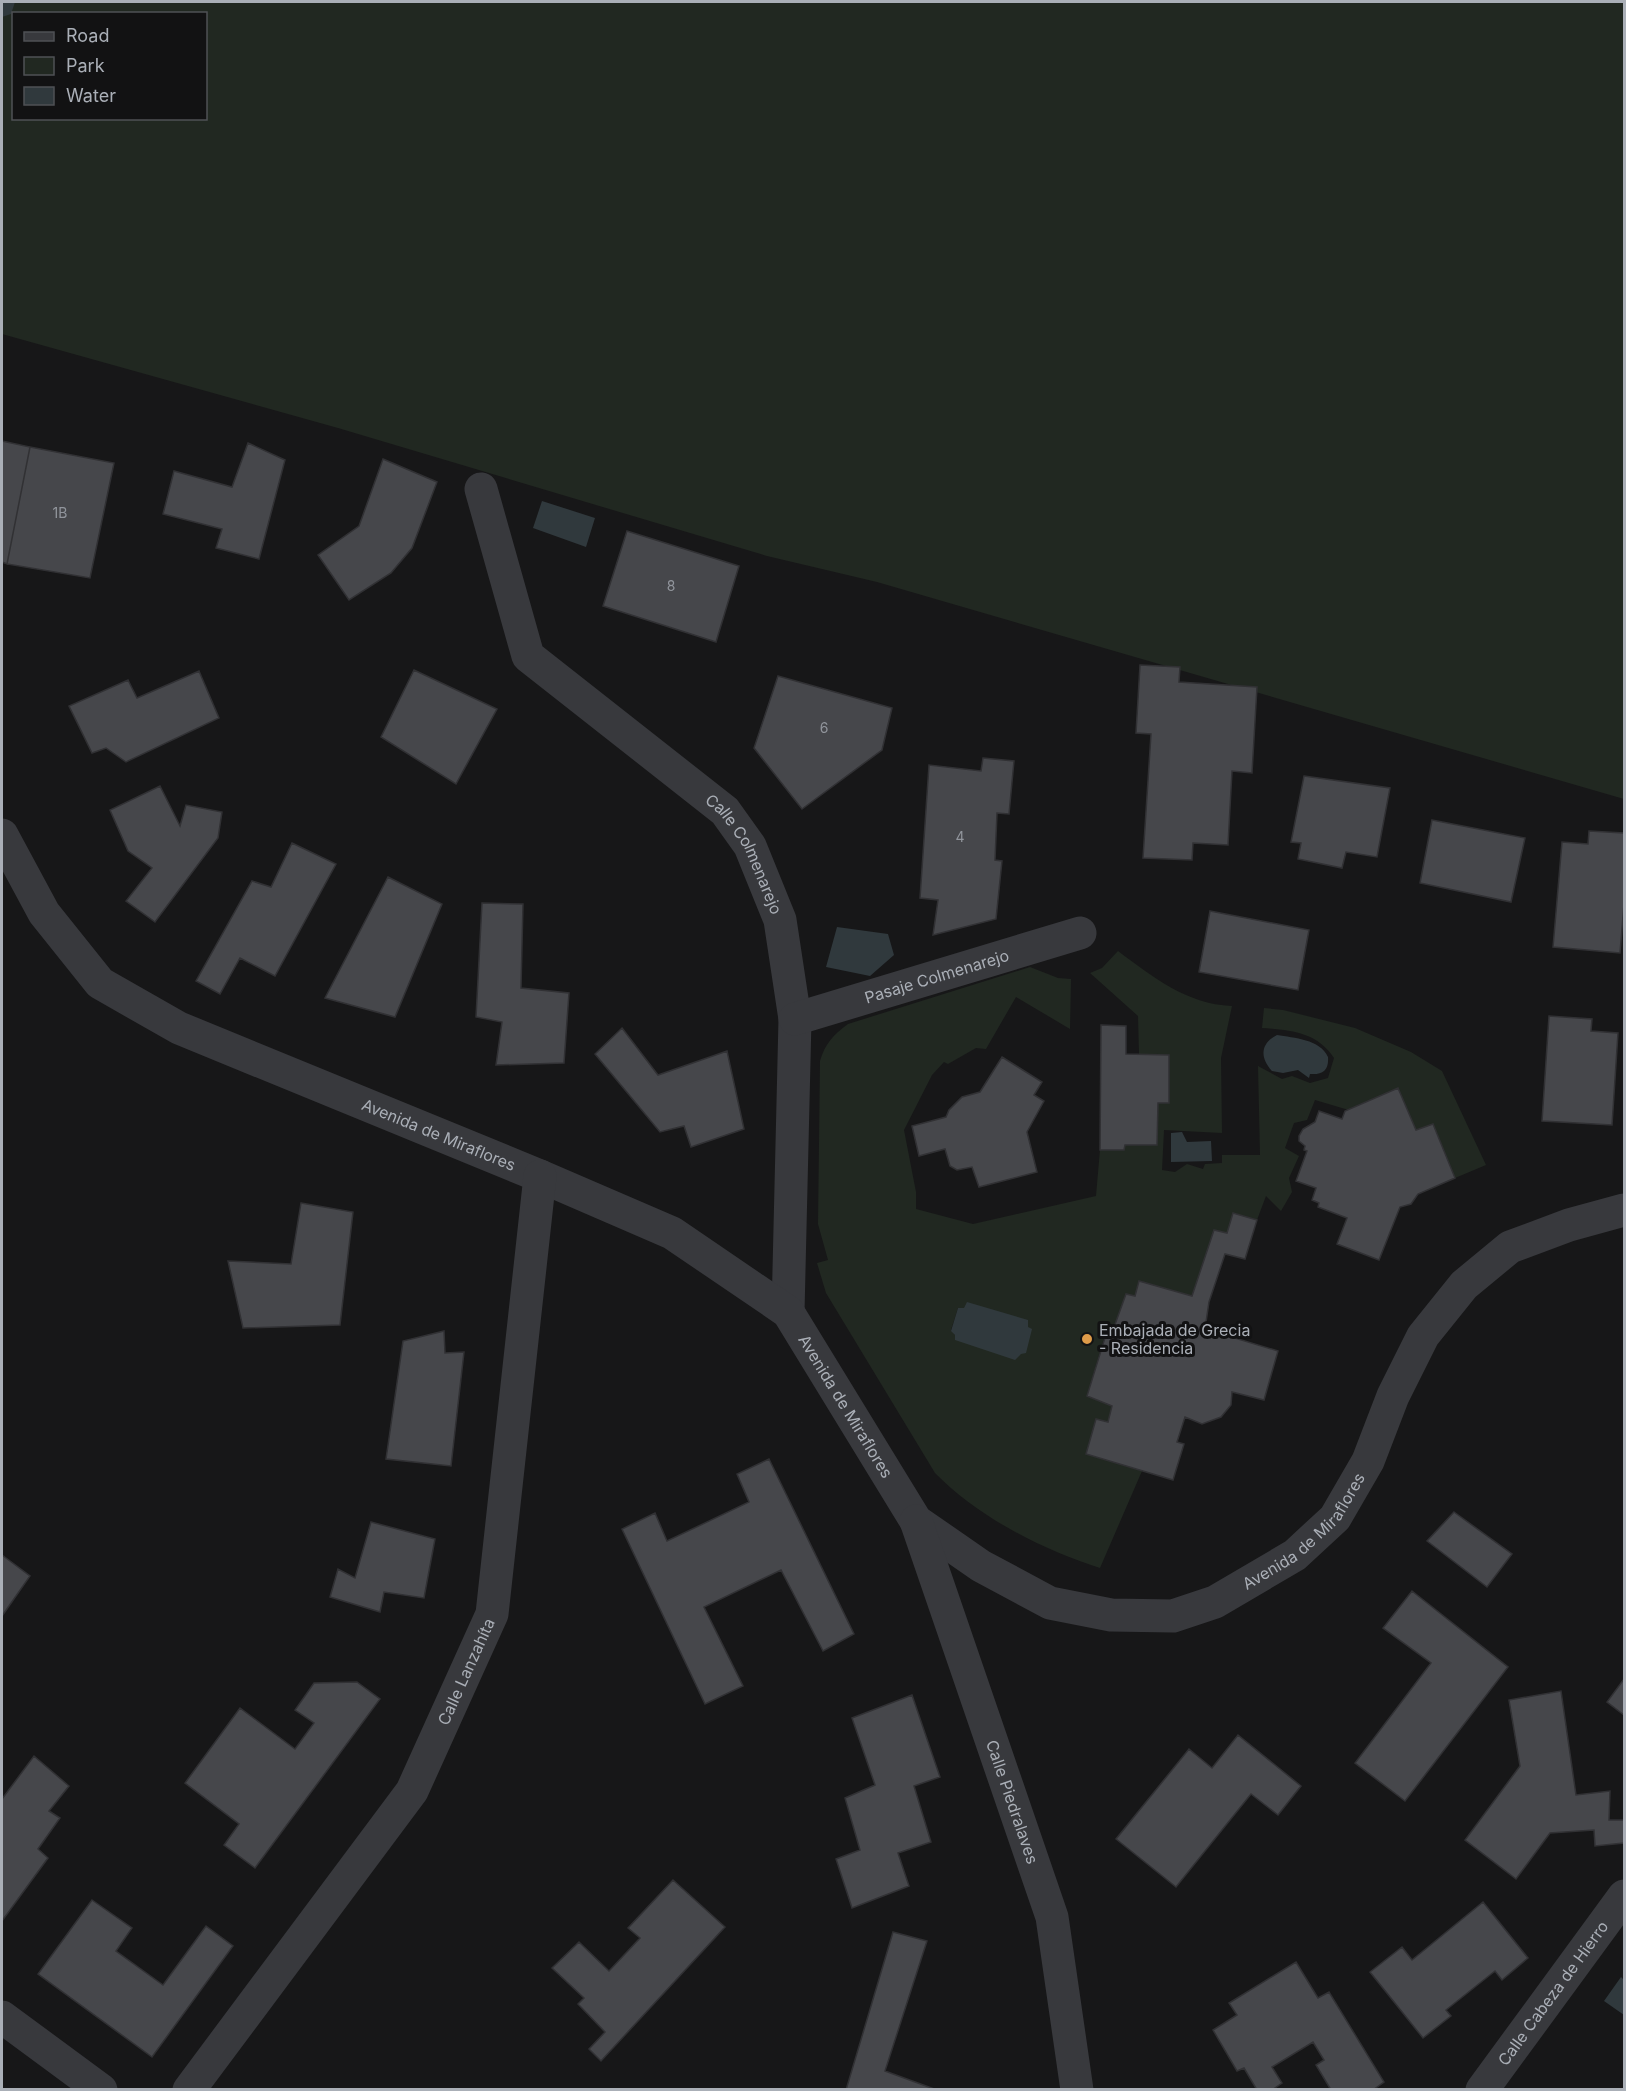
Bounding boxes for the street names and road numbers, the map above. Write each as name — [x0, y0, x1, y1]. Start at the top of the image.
street label: Calle Colmenarejo — [702, 790, 787, 917]
street label: Pasaje Colmenarejo — [862, 945, 1011, 1007]
street label: Avenida de Miraflores — [359, 1094, 519, 1175]
street label: Avenida de Miraflores — [794, 1331, 897, 1482]
street label: Avenida de Miraflores — [1239, 1469, 1369, 1594]
street label: Calle Lanzahíta — [433, 1615, 499, 1728]
street label: Calle Piedralaves — [982, 1737, 1043, 1866]
street label: Calle Cabeza de Hierro — [1493, 1917, 1612, 2069]

